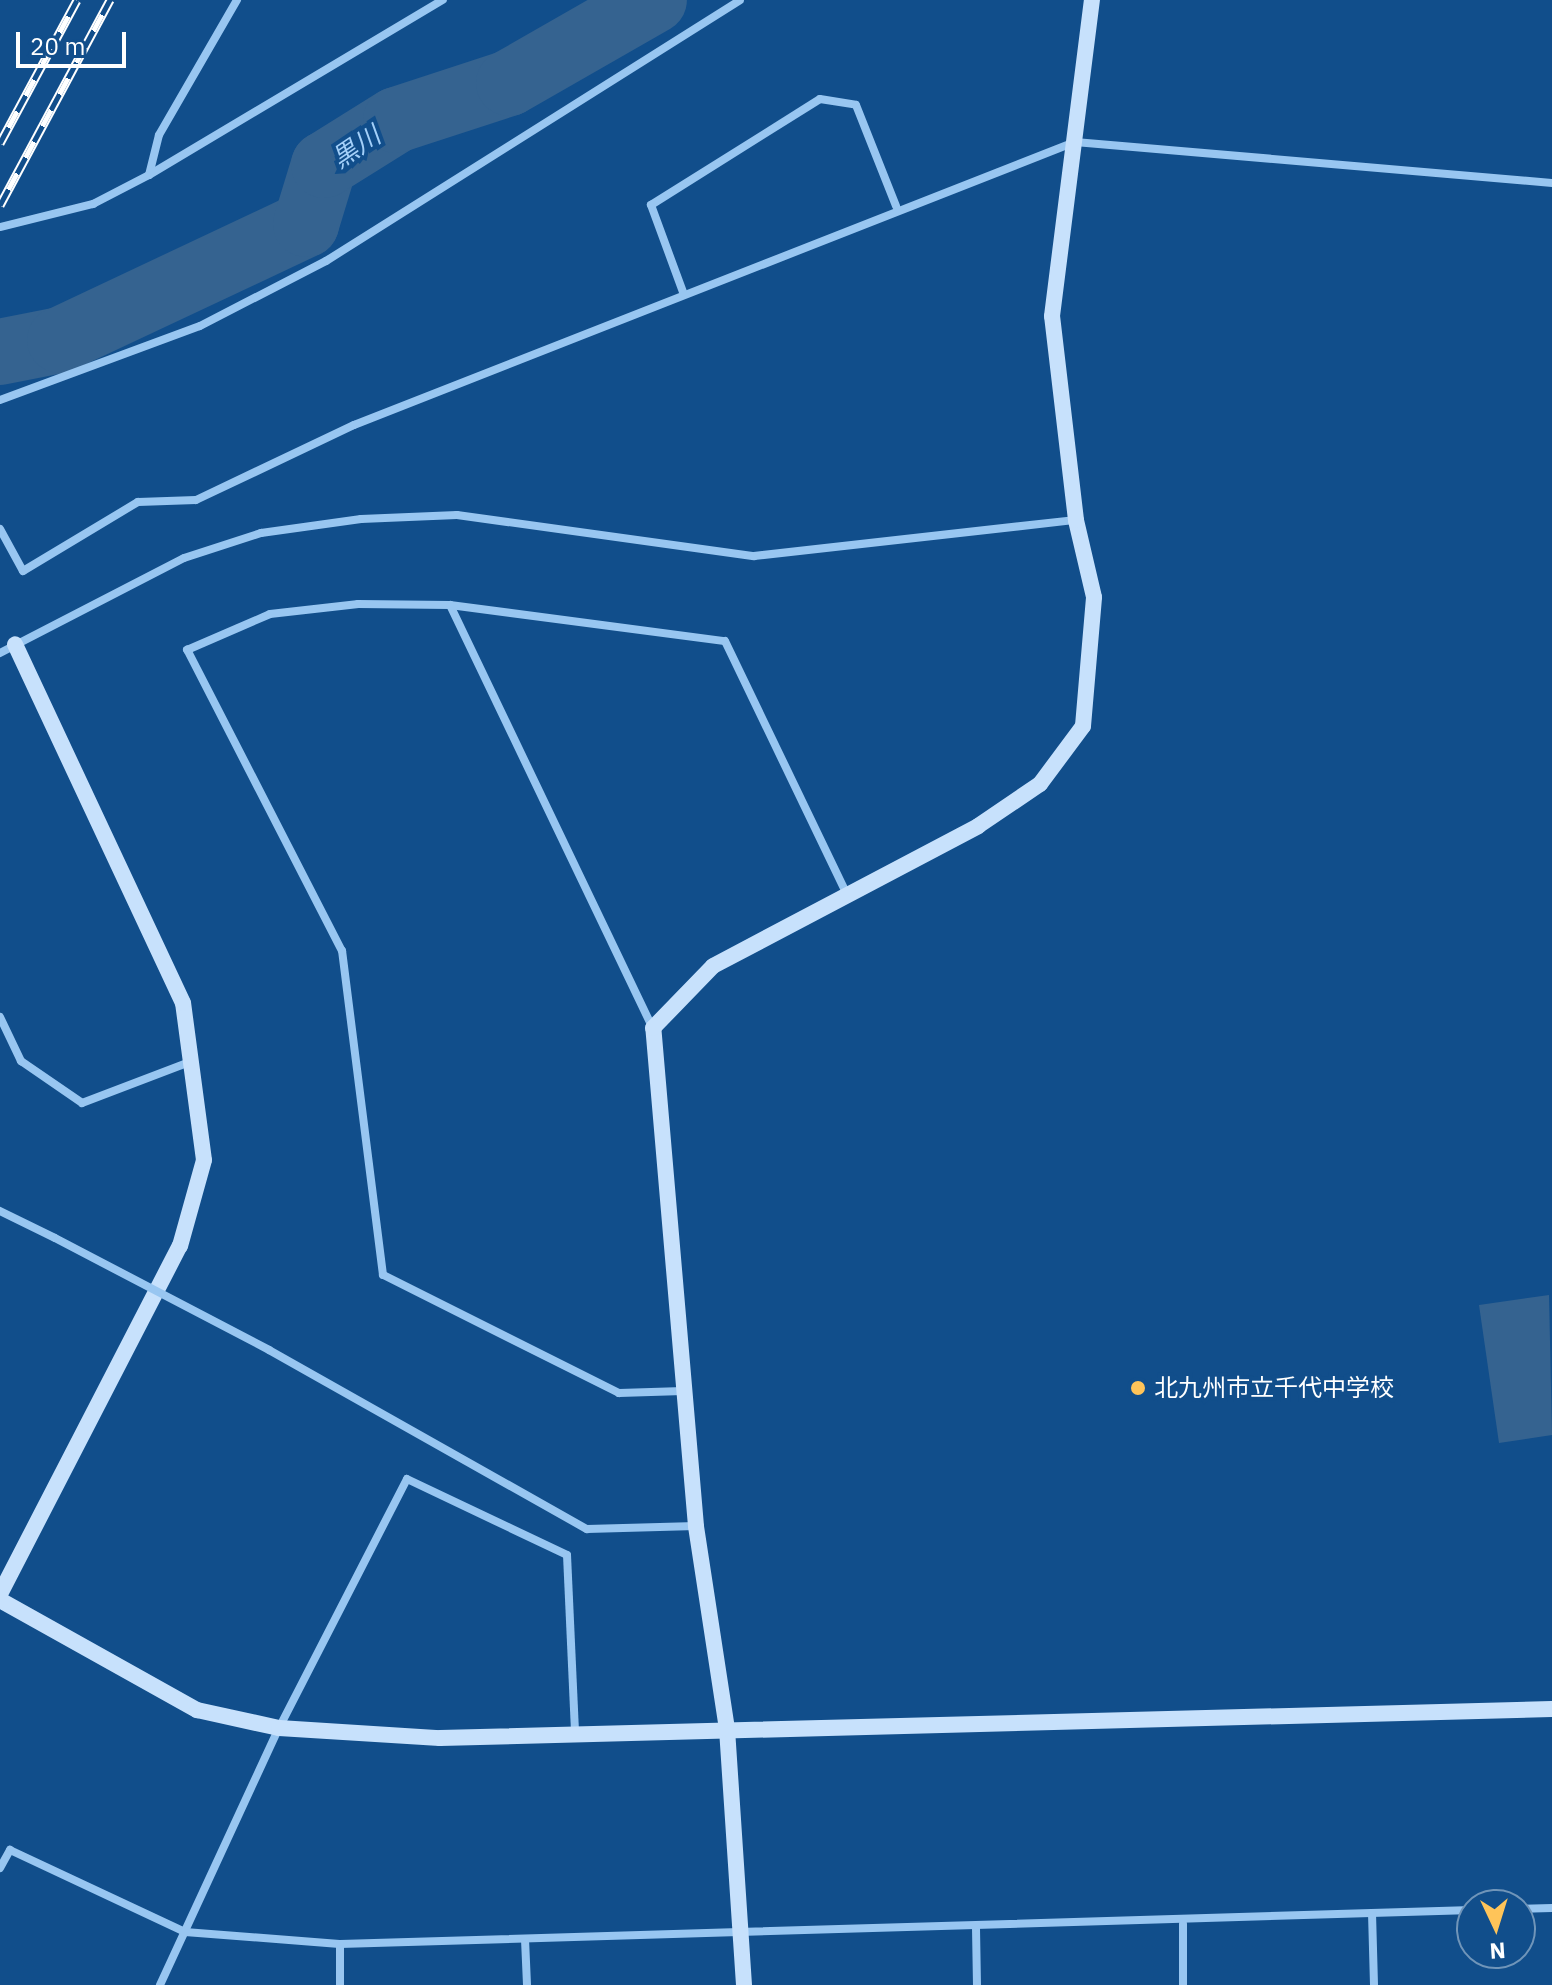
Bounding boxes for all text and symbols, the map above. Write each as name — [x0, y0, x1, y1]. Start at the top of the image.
scale bar — [20, 16, 130, 66]
text: 20 m — [30, 30, 85, 62]
water label: 黒川 — [326, 120, 386, 174]
place label: 北九州市立千代中学校 — [1154, 1374, 1394, 1402]
marker: 北九州市立千代中学校 — [1129, 1379, 1147, 1397]
north arrow — [1456, 1889, 1536, 1969]
text: N — [1489, 1936, 1507, 1966]

